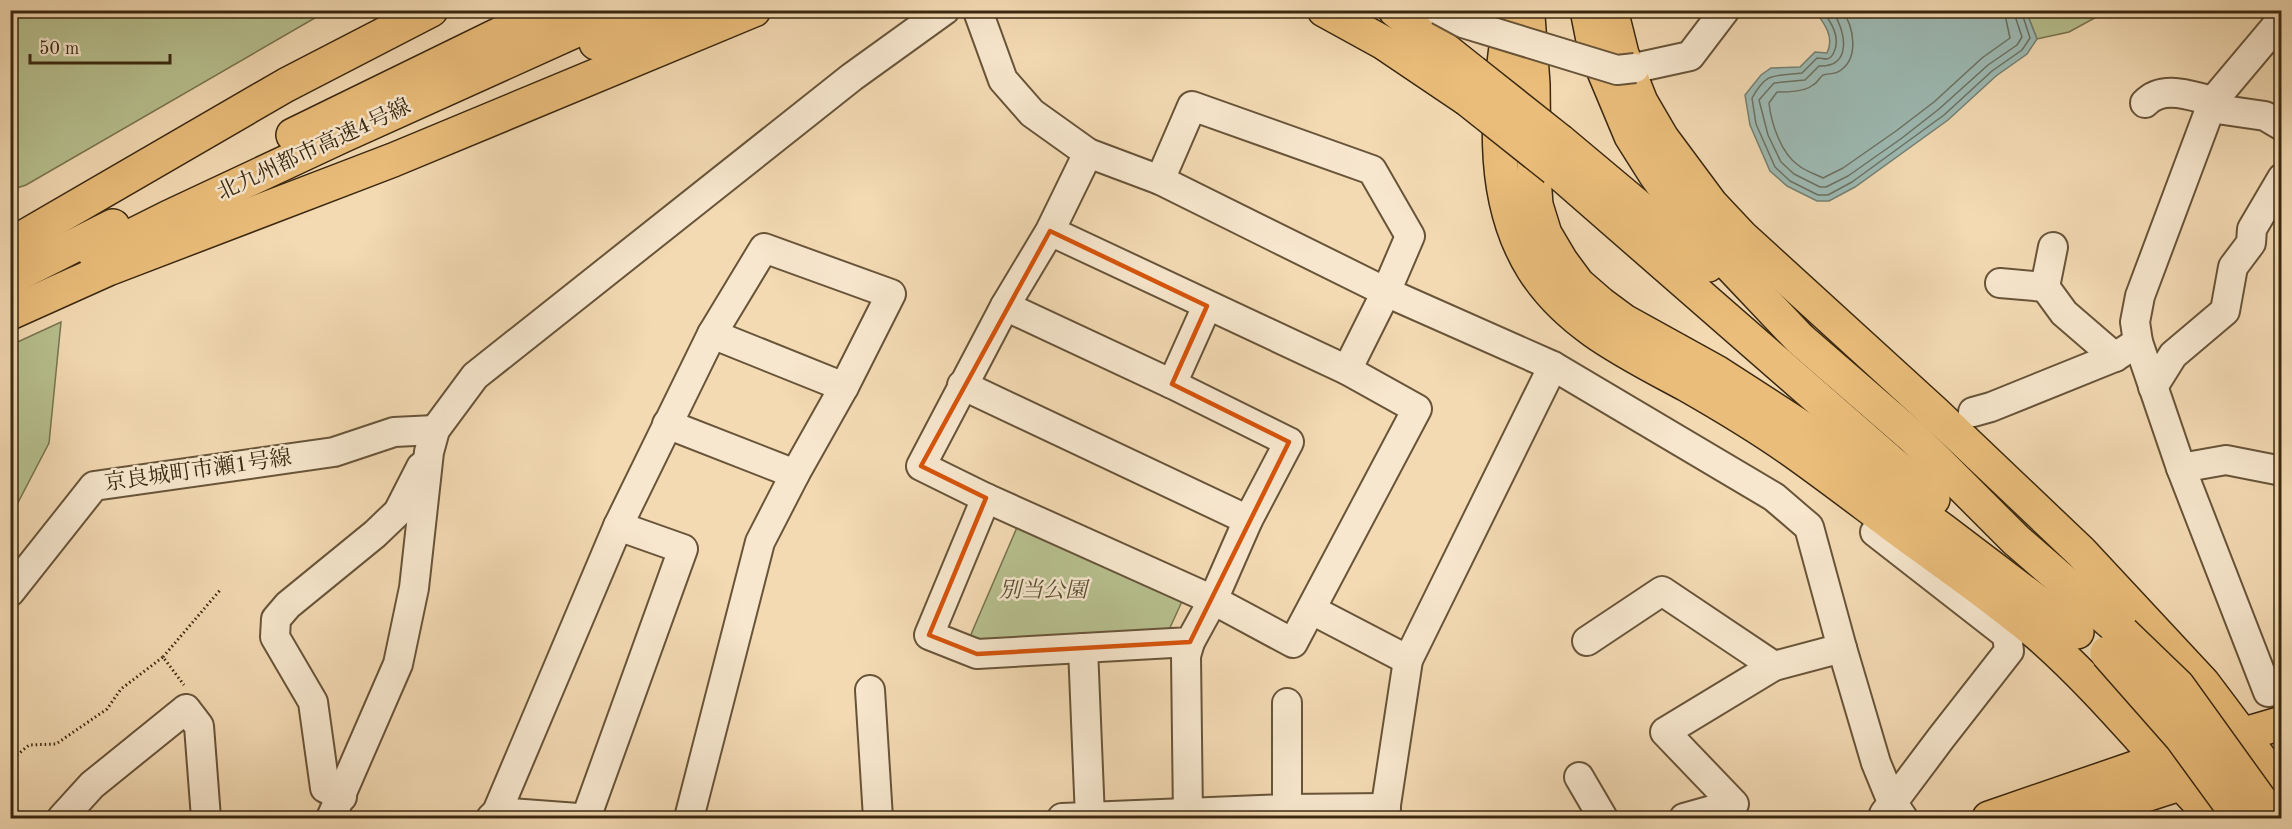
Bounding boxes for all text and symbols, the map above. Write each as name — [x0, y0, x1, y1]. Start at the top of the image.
scale bar — [30, 27, 170, 65]
text: 50 m — [39, 40, 79, 58]
street label: 北九州都市高速4号線 — [213, 94, 414, 205]
street label: 京良城町市瀬1号線 — [103, 445, 293, 495]
park label: 別当公園 — [999, 578, 1090, 602]

